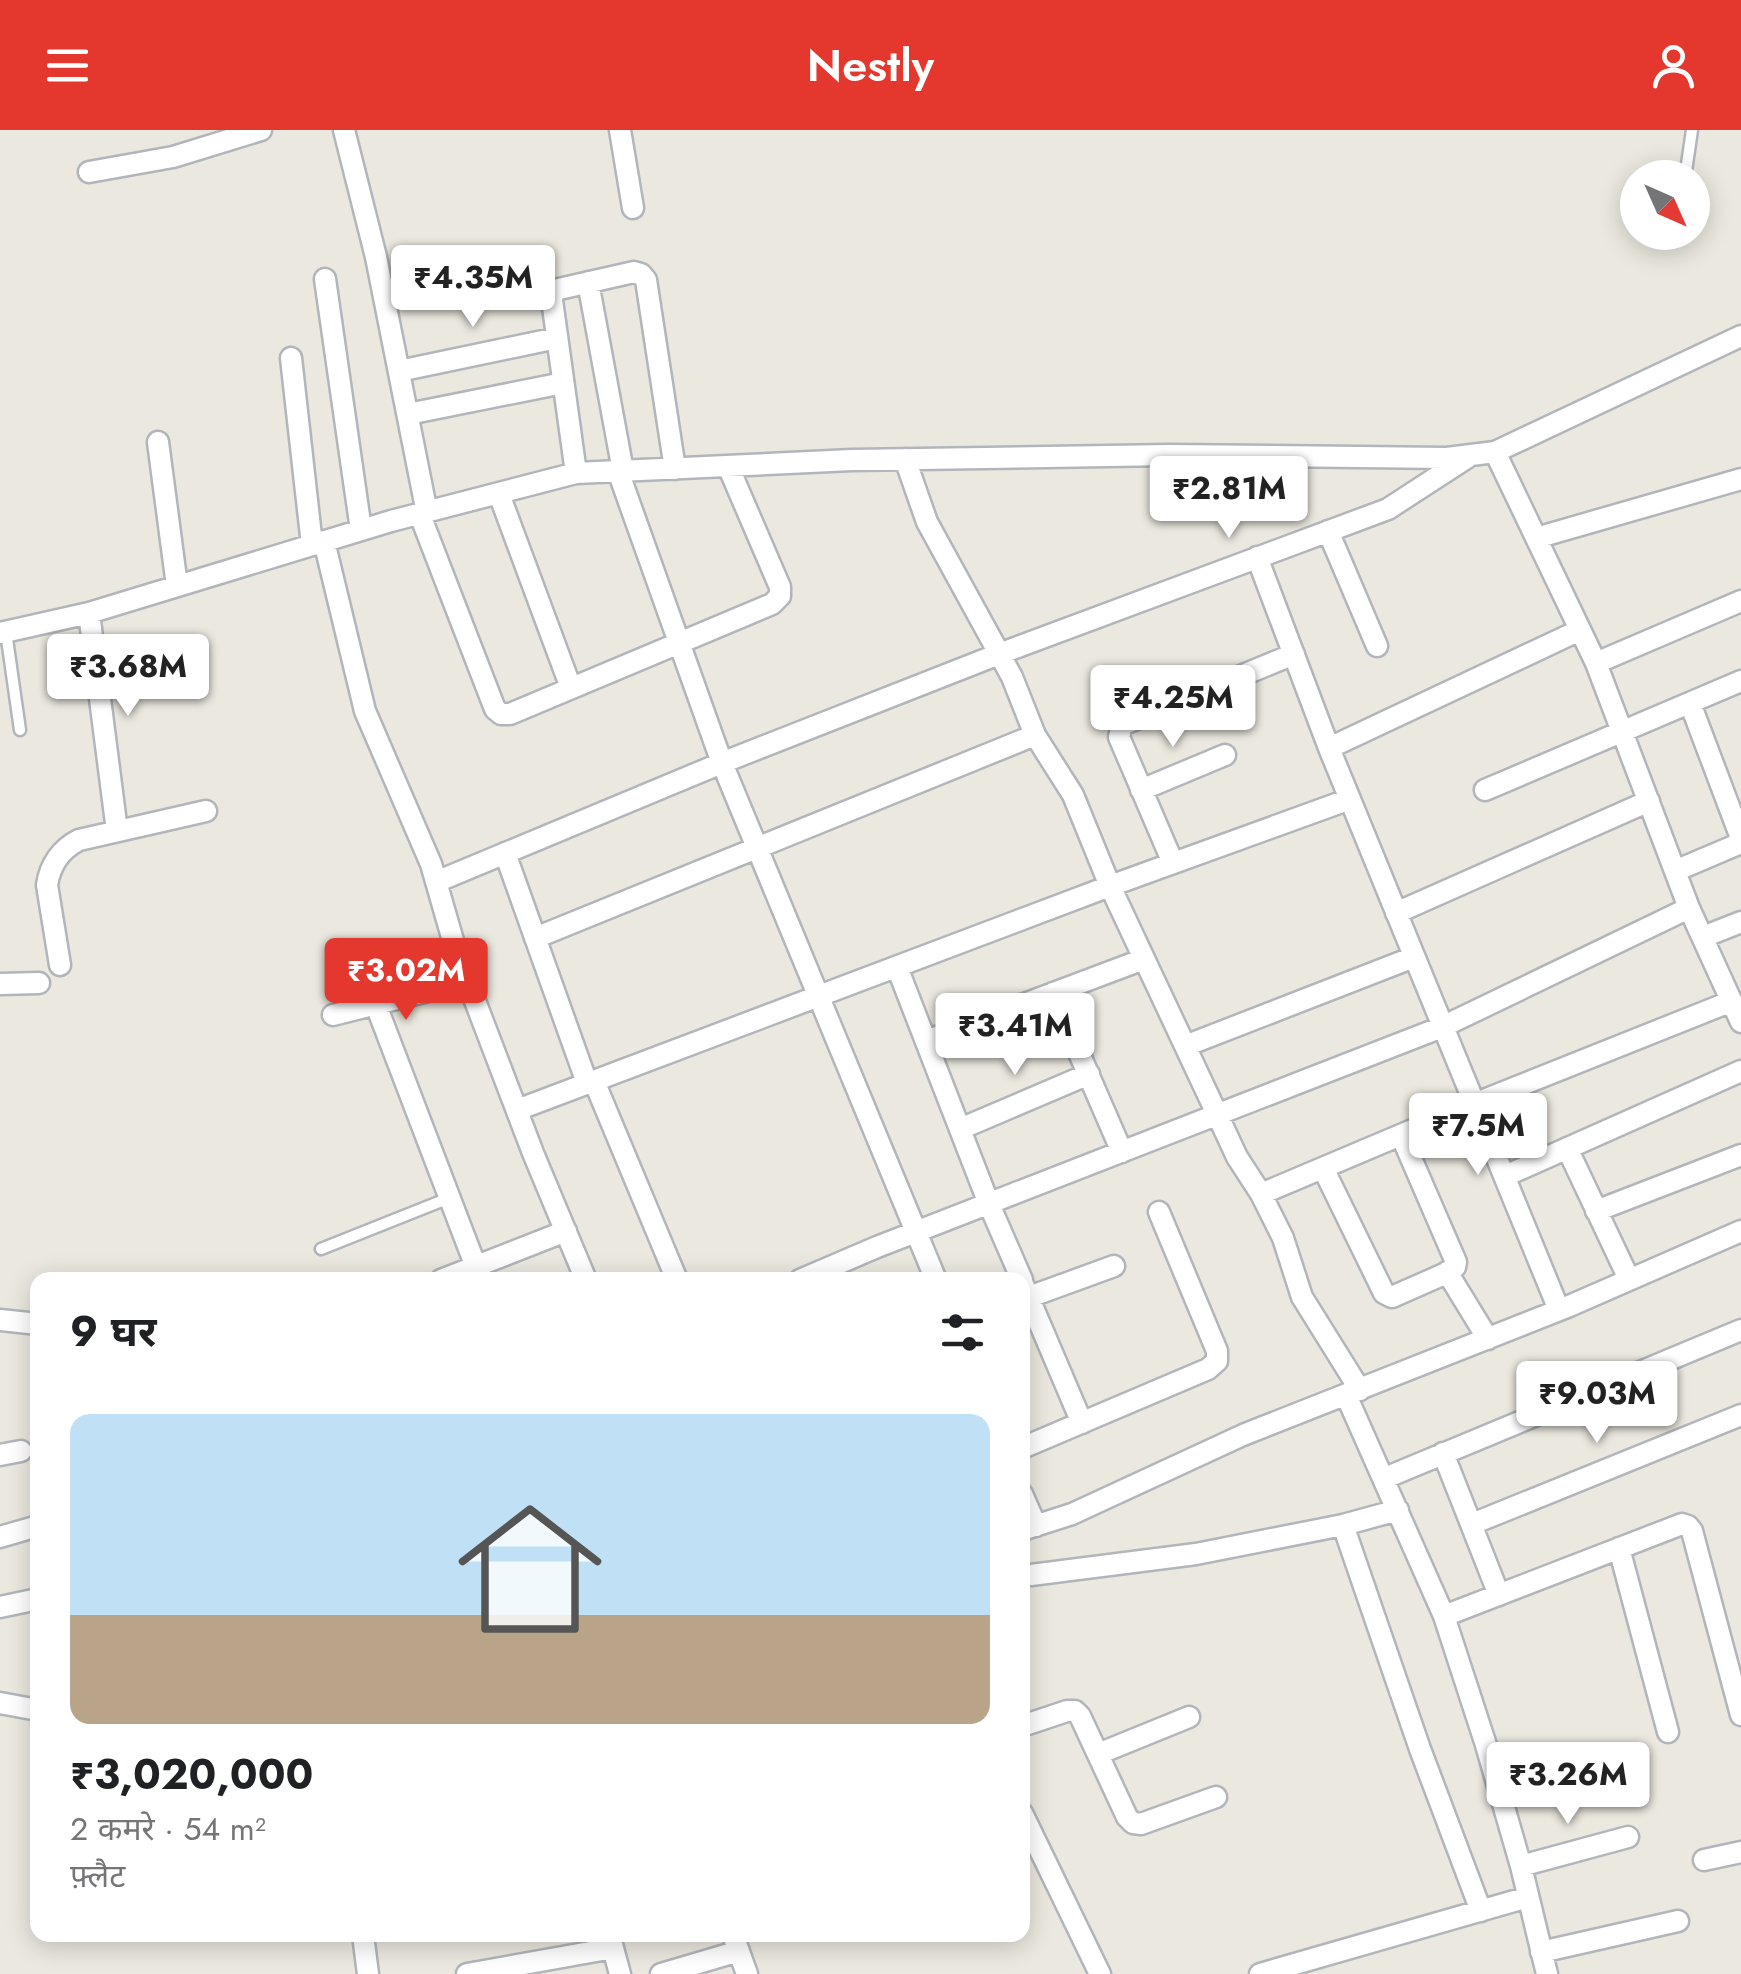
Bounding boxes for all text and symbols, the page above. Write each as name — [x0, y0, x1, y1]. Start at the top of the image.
text: Nestly — [807, 33, 934, 98]
icon: menu — [40, 38, 95, 93]
icon: person — [1646, 38, 1701, 93]
north arrow — [1620, 160, 1710, 250]
map controls — [1620, 160, 1710, 250]
pin: ₹4.35M — [392, 245, 554, 330]
text: ₹4.35M — [413, 254, 533, 300]
pin: ₹2.81M — [1148, 456, 1310, 541]
text: ₹2.81M — [1172, 465, 1286, 511]
pin: ₹3.68M — [47, 634, 209, 719]
text: ₹3.68M — [69, 643, 187, 689]
pin: ₹4.25M — [1092, 665, 1254, 750]
text: ₹4.25M — [1112, 674, 1234, 720]
pin: ₹3.02M — [325, 938, 487, 1023]
text: ₹3.02M — [347, 947, 465, 993]
pin: ₹3.41M — [934, 993, 1096, 1078]
text: ₹3.41M — [957, 1002, 1073, 1048]
pin: ₹7.5M — [1408, 1093, 1548, 1178]
text: ₹7.5M — [1431, 1102, 1525, 1148]
text: 9 घर — [70, 1301, 156, 1362]
icon: filters — [935, 1305, 990, 1360]
pin: ₹9.03M — [1516, 1361, 1678, 1446]
text: ₹9.03M — [1538, 1370, 1656, 1416]
icon: home — [440, 1479, 620, 1659]
pin: ₹3.26M — [1487, 1742, 1649, 1827]
text: ₹3,020,000 — [70, 1744, 313, 1805]
text: ₹3.26M — [1509, 1751, 1627, 1797]
text: 2 कमरे · 54 m² — [70, 1806, 266, 1852]
text: फ़्लैट — [70, 1853, 125, 1899]

